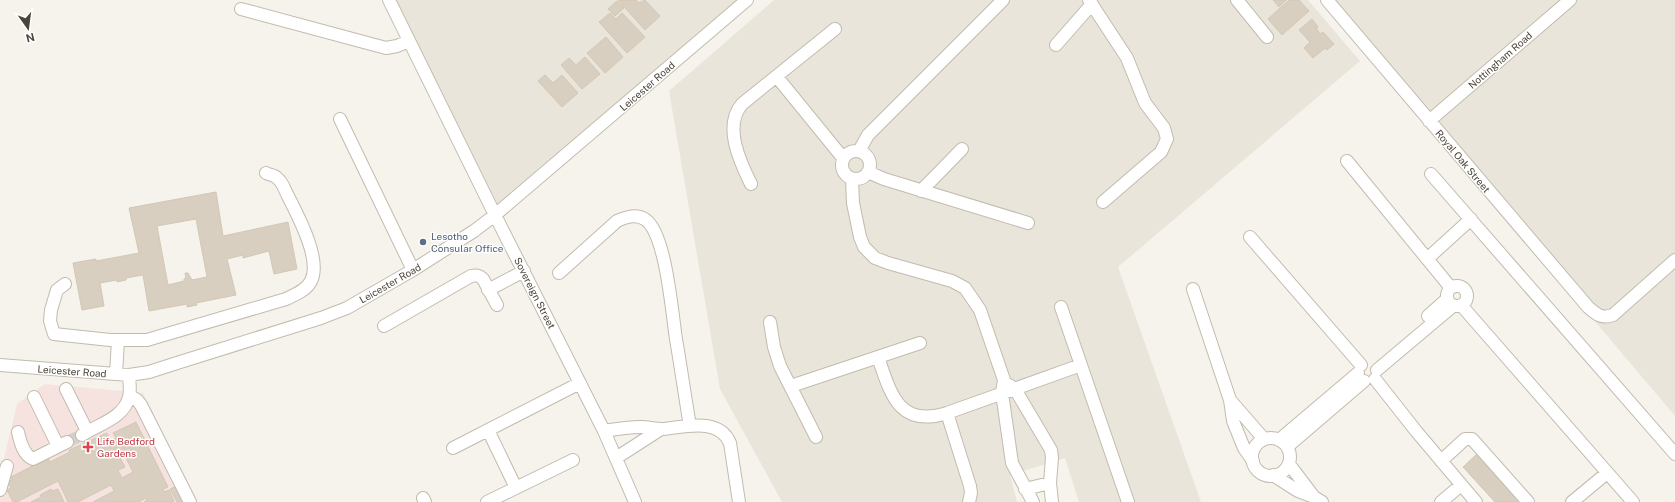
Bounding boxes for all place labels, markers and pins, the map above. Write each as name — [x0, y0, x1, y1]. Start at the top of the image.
place label: Lesotho Consular Office — [431, 230, 504, 254]
marker: Lesotho Consular Office — [418, 237, 428, 247]
place label: Life Bedford Gardens — [97, 435, 155, 459]
marker: Life Bedford Gardens — [82, 441, 94, 453]

